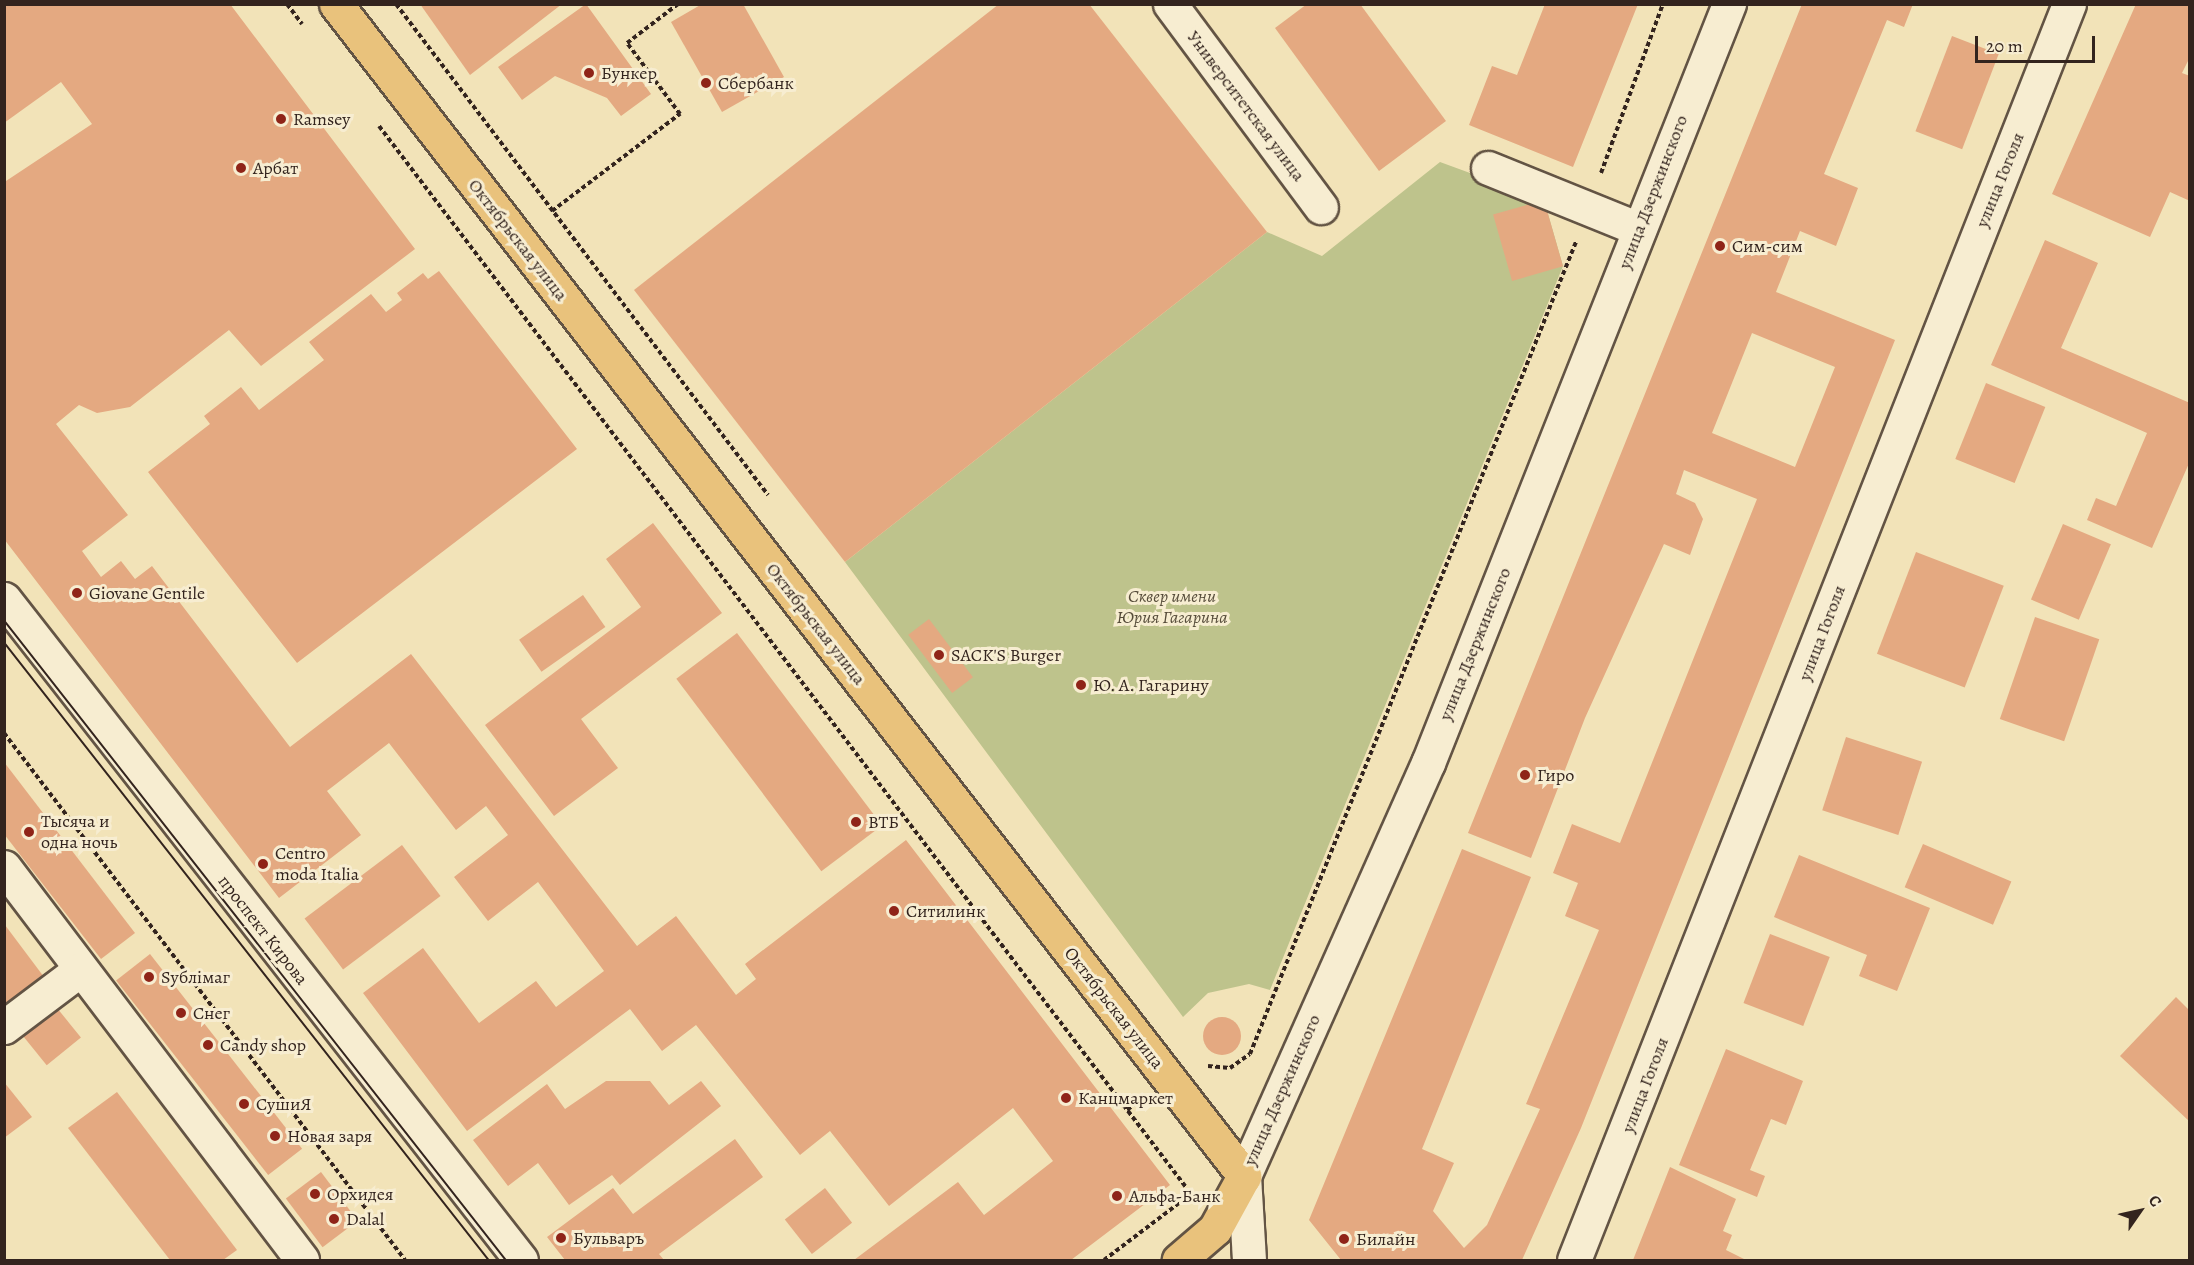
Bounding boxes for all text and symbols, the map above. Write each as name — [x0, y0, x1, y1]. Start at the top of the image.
scale bar — [1978, 24, 2098, 62]
street label: Университетская улица — [1182, 27, 1310, 185]
text: 20 m — [1986, 34, 2023, 58]
place label: Бункер — [601, 62, 657, 84]
marker: Бункер — [582, 66, 596, 80]
place label: Сбербанк — [718, 72, 794, 94]
marker: Сбербанк — [699, 76, 713, 90]
place label: Ramsey — [293, 108, 350, 130]
marker: Ramsey — [274, 112, 288, 126]
street label: улица Дзержинского — [1614, 112, 1692, 272]
street label: улица Гоголя — [1971, 129, 2029, 231]
place label: Арбат — [253, 157, 298, 179]
marker: Арбат — [234, 161, 248, 175]
street label: Октябрьская улица — [464, 175, 572, 305]
place label: Сим-сим — [1732, 235, 1803, 257]
marker: Сим-сим — [1713, 239, 1727, 253]
street label: Октябрьская улица — [762, 559, 870, 689]
street label: улица Дзержинского — [1434, 564, 1516, 724]
place label: Giovane Gentile — [89, 582, 205, 604]
street label: улица Гоголя — [1794, 582, 1850, 684]
marker: Giovane Gentile — [70, 586, 84, 600]
park label: Сквер имени Юрия Гагарина — [1116, 586, 1228, 628]
place label: SACK'S Burger — [951, 644, 1061, 666]
marker: SACK'S Burger — [932, 648, 946, 662]
place label: Ю. А. Гагарину — [1093, 674, 1209, 696]
marker: Ю. А. Гагарину — [1074, 678, 1088, 692]
place label: Гиро — [1537, 764, 1574, 786]
marker: Гиро — [1518, 768, 1532, 782]
place label: Тысяча и одна ночь — [41, 811, 117, 854]
place label: ВТБ — [868, 811, 899, 833]
marker: ВТБ — [849, 815, 863, 829]
marker: Тысяча и одна ночь — [22, 825, 36, 839]
place label: Centro moda Italia — [275, 843, 359, 886]
marker: Centro moda Italia — [256, 857, 270, 871]
street label: проспект Кирова — [213, 871, 313, 989]
place label: Ситилинк — [906, 900, 985, 922]
marker: Ситилинк — [887, 904, 901, 918]
street label: Октябрьская улица — [1060, 943, 1168, 1073]
place label: Sублiмаг — [161, 966, 230, 988]
marker: Sублiмаг — [142, 970, 156, 984]
place label: Снег — [193, 1002, 230, 1024]
marker: Снег — [174, 1006, 188, 1020]
street label: улица Дзержинского — [1239, 1011, 1325, 1169]
place label: Candy shop — [220, 1034, 306, 1056]
street label: улица Гоголя — [1617, 1034, 1673, 1136]
marker: Candy shop — [201, 1038, 215, 1052]
place label: Канцмаркет — [1078, 1087, 1173, 1109]
marker: Канцмаркет — [1059, 1091, 1073, 1105]
place label: СушиЯ — [256, 1093, 312, 1115]
marker: СушиЯ — [237, 1097, 251, 1111]
place label: Новая заря — [287, 1125, 372, 1147]
marker: Новая заря — [268, 1129, 282, 1143]
north arrow — [2110, 1181, 2170, 1241]
place label: Орхидея — [327, 1183, 393, 1205]
place label: Альфа-Банк — [1129, 1185, 1221, 1207]
marker: Орхидея — [308, 1187, 322, 1201]
marker: Альфа-Банк — [1110, 1189, 1124, 1203]
text: С — [2143, 1191, 2167, 1211]
place label: Dalal — [346, 1208, 384, 1230]
marker: Dalal — [327, 1212, 341, 1226]
place label: Бульваръ — [573, 1227, 644, 1249]
place label: Билайн — [1356, 1228, 1416, 1250]
marker: Бульваръ — [554, 1231, 568, 1245]
marker: Билайн — [1337, 1232, 1351, 1246]

